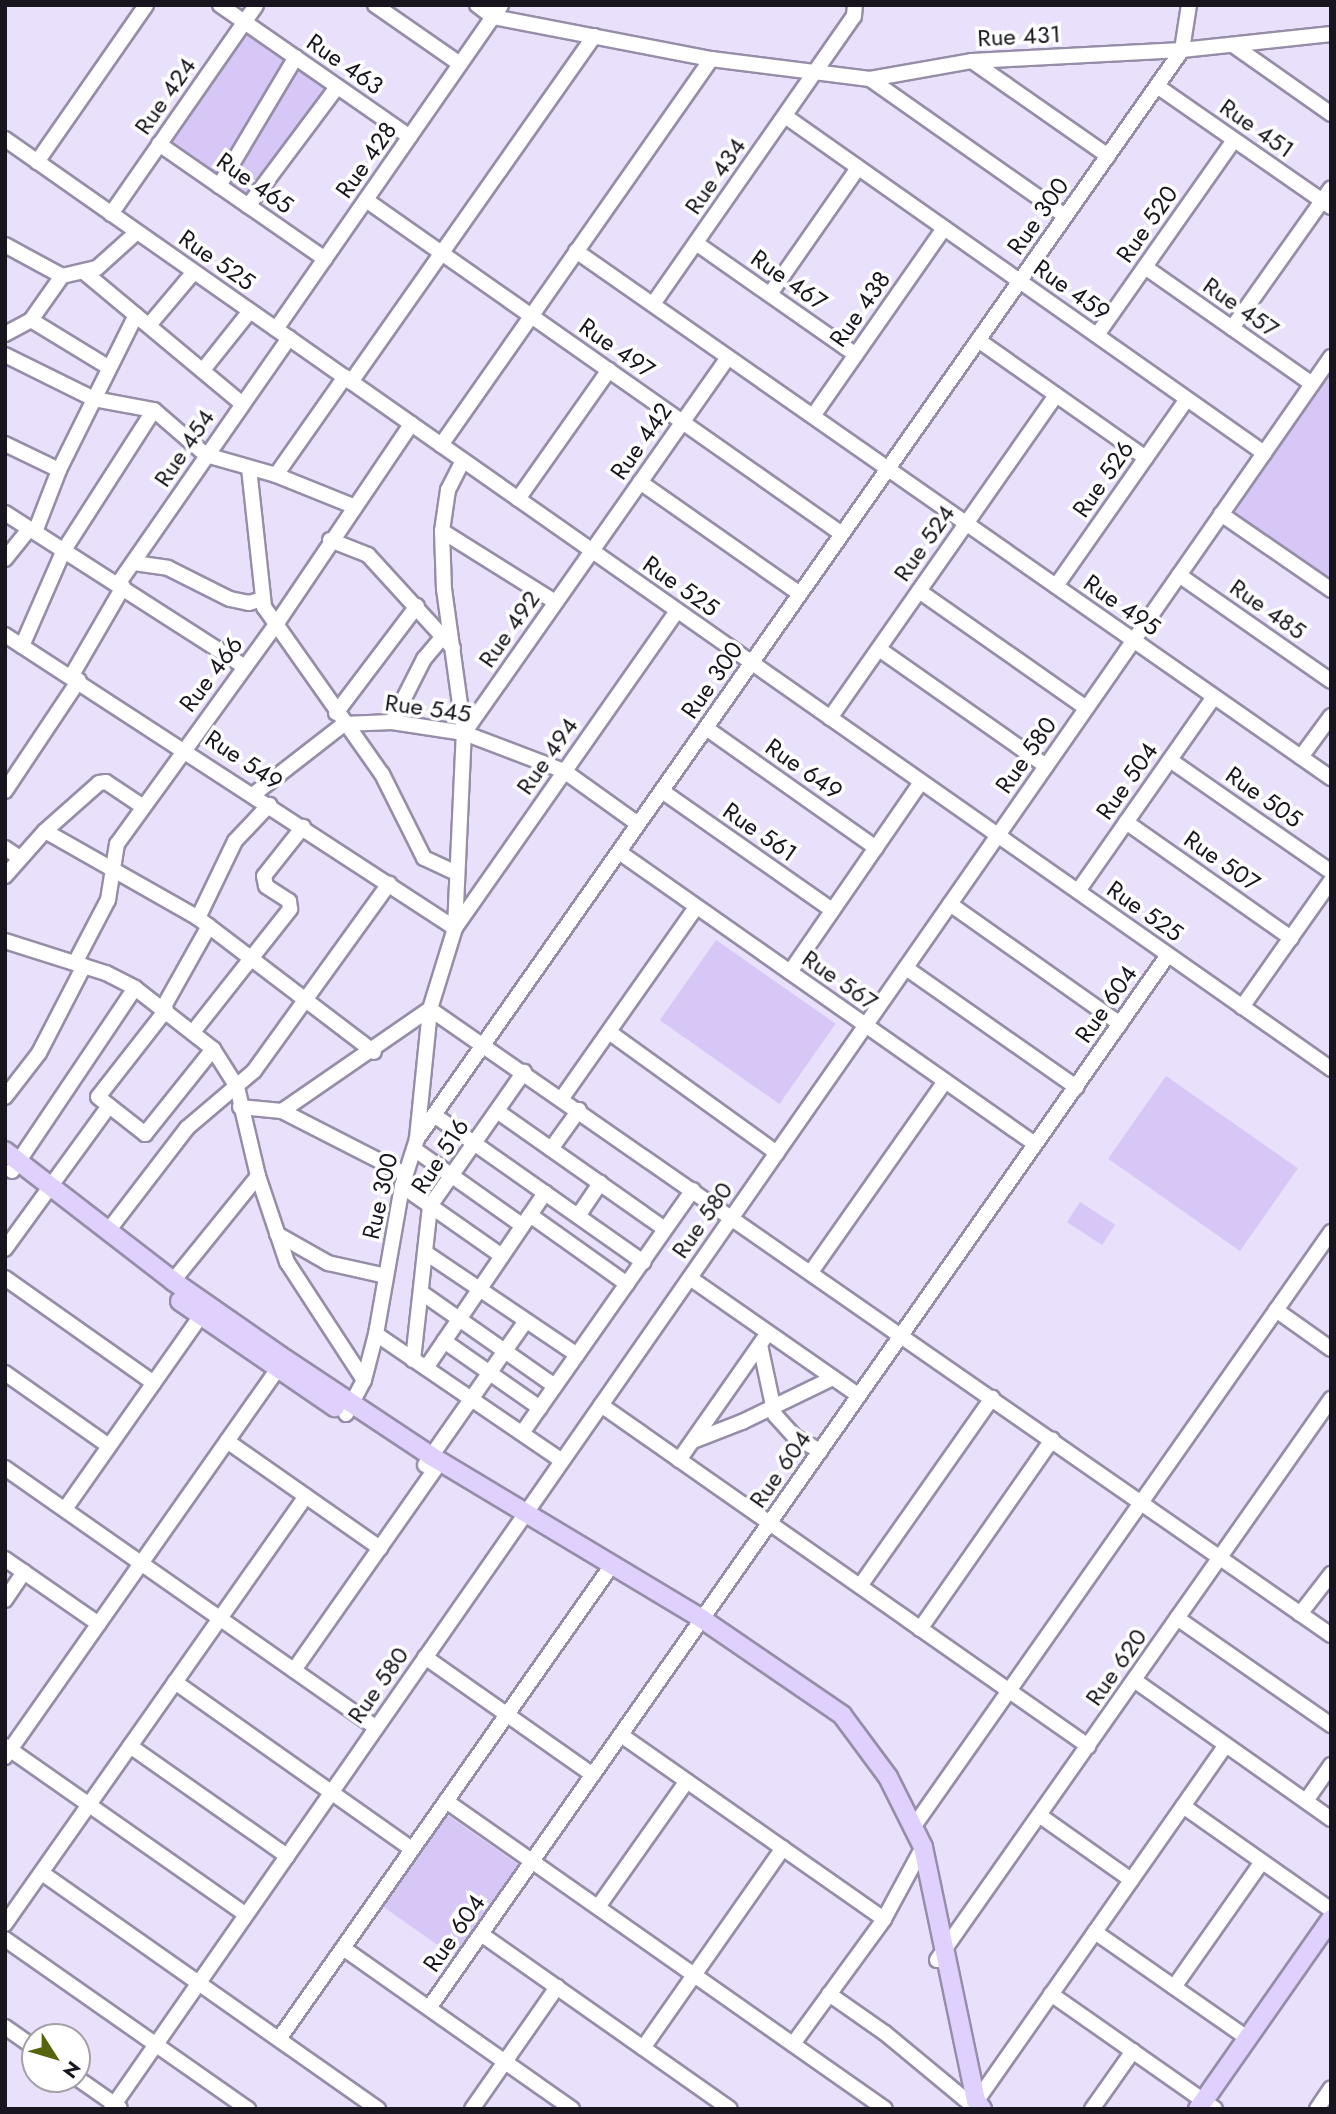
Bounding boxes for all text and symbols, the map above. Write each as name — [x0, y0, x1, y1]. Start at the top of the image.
street label: Rue 431 — [977, 19, 1061, 53]
street label: Rue 463 — [301, 27, 389, 101]
street label: Rue 424 — [128, 52, 202, 140]
street label: Rue 451 — [1214, 92, 1300, 164]
street label: Rue 428 — [329, 116, 403, 204]
street label: Rue 434 — [678, 132, 752, 220]
street label: Rue 465 — [211, 146, 299, 220]
street label: Rue 300 — [1001, 172, 1075, 260]
street label: Rue 520 — [1110, 180, 1184, 268]
street label: Rue 525 — [173, 223, 261, 297]
street label: Rue 467 — [746, 244, 832, 316]
street label: Rue 459 — [1028, 253, 1116, 327]
street label: Rue 438 — [824, 266, 896, 352]
street label: Rue 457 — [1198, 271, 1284, 343]
street label: Rue 497 — [574, 312, 660, 384]
street label: Rue 442 — [604, 397, 678, 485]
street label: Rue 454 — [148, 404, 220, 492]
street label: Rue 526 — [1066, 435, 1140, 523]
street label: Rue 524 — [887, 499, 961, 587]
street label: Rue 525 — [637, 549, 725, 623]
street label: Rue 495 — [1078, 568, 1166, 642]
street label: Rue 485 — [1224, 572, 1312, 646]
street label: Rue 492 — [472, 585, 546, 673]
street label: Rue 466 — [173, 630, 249, 718]
street label: Rue 300 — [675, 636, 749, 724]
street label: Rue 545 — [383, 688, 473, 728]
street label: Rue 580 — [989, 711, 1063, 799]
street label: Rue 494 — [510, 712, 584, 800]
street label: Rue 549 — [200, 724, 288, 796]
street label: Rue 649 — [760, 732, 848, 806]
street label: Rue 504 — [1090, 737, 1164, 825]
street label: Rue 505 — [1220, 760, 1308, 834]
street label: Rue 561 — [717, 796, 803, 868]
street label: Rue 507 — [1178, 825, 1266, 897]
street label: Rue 525 — [1101, 874, 1189, 948]
street label: Rue 567 — [797, 944, 883, 1016]
street label: Rue 604 — [1069, 960, 1143, 1048]
street label: Rue 516 — [405, 1113, 475, 1199]
street label: Rue 300 — [356, 1150, 404, 1242]
street label: Rue 580 — [665, 1176, 739, 1264]
street label: Rue 604 — [743, 1425, 817, 1513]
street label: Rue 620 — [1079, 1623, 1153, 1711]
street label: Rue 580 — [341, 1641, 415, 1729]
street label: Rue 604 — [417, 1889, 491, 1977]
north arrow — [21, 2023, 91, 2093]
text: N — [56, 2056, 87, 2084]

